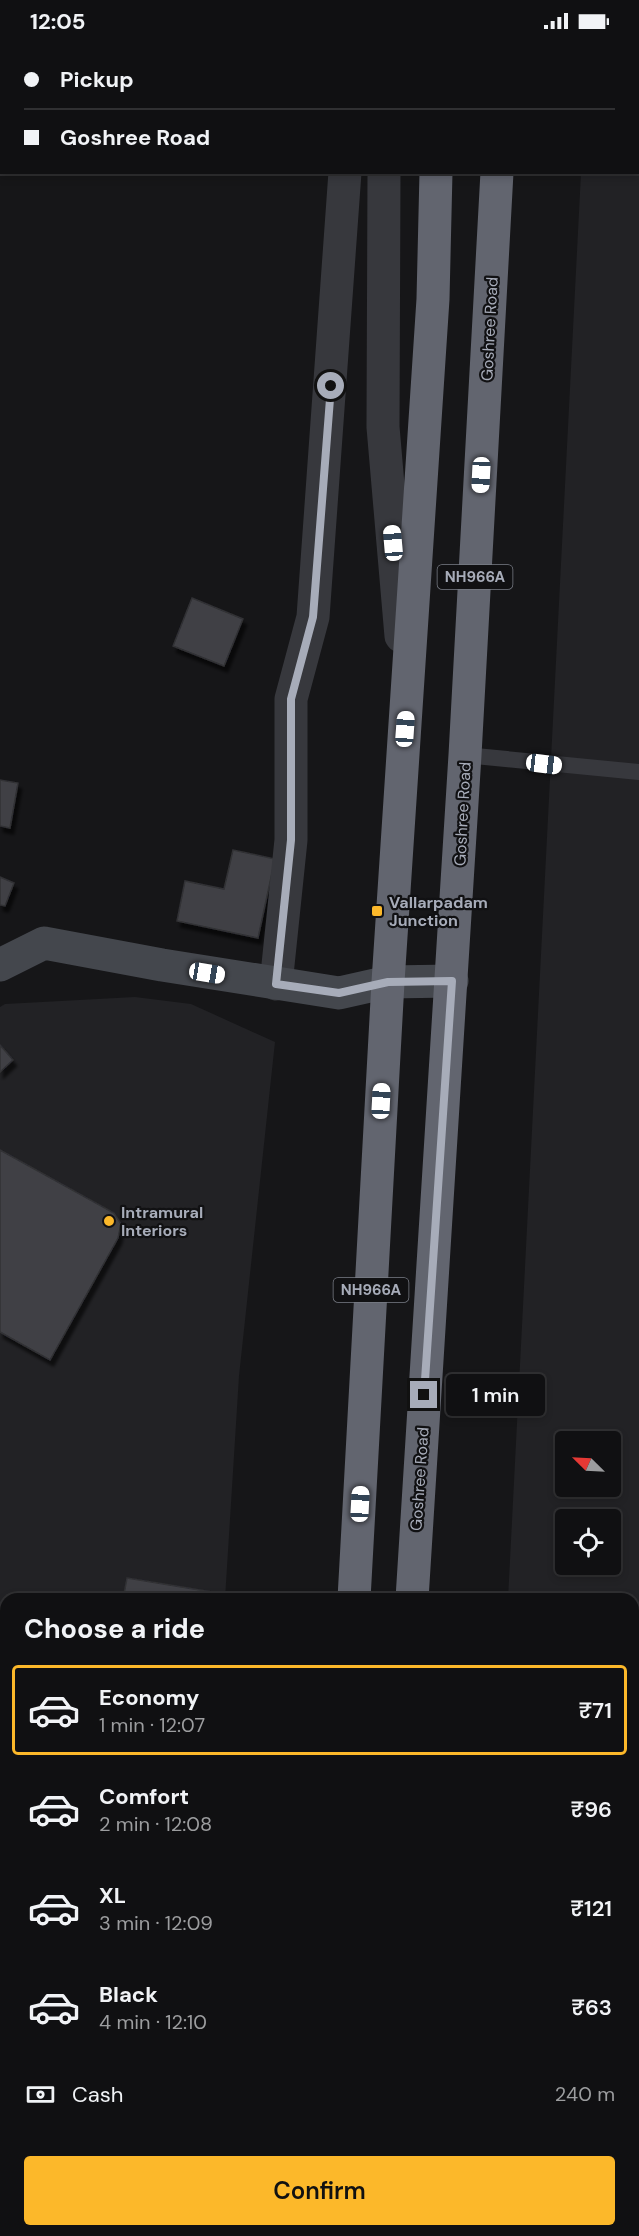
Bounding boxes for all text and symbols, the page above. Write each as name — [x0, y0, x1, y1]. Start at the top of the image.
text: 12:05 — [30, 7, 85, 36]
text: Pickup — [60, 65, 134, 94]
text: Goshree Road — [60, 123, 210, 152]
street label: Goshree Road — [476, 276, 503, 382]
route start — [317, 372, 344, 399]
car — [471, 457, 491, 493]
car — [382, 524, 404, 562]
road number: NH966A — [438, 565, 512, 589]
car — [395, 710, 415, 748]
car — [525, 753, 563, 775]
street label: Goshree Road — [449, 761, 476, 867]
place label: Vallarpadam Junction — [389, 892, 488, 931]
marker: Vallarpadam Junction — [370, 904, 384, 918]
car — [188, 961, 226, 985]
car — [371, 1083, 391, 1119]
place label: Intramural Interiors — [121, 1202, 203, 1241]
marker: Intramural Interiors — [102, 1214, 116, 1228]
road number: NH966A — [334, 1278, 409, 1302]
callout: 1 min — [445, 1374, 544, 1416]
route end — [410, 1381, 437, 1408]
text: 1 min — [472, 1382, 519, 1408]
street label: Goshree Road — [405, 1426, 434, 1532]
north arrow — [555, 1431, 621, 1497]
map controls — [555, 1431, 621, 1575]
car — [350, 1486, 370, 1522]
button: locate — [555, 1509, 621, 1575]
text: Choose a ride — [24, 1611, 205, 1646]
icon: car — [27, 1683, 81, 1737]
text: Economy — [99, 1683, 199, 1712]
text: ₹71 — [579, 1696, 612, 1725]
text: 1 min · 12:07 — [99, 1712, 205, 1738]
icon: car — [27, 1782, 81, 1836]
text: Comfort — [99, 1782, 189, 1811]
text: ₹96 — [570, 1795, 612, 1824]
text: 2 min · 12:08 — [99, 1811, 212, 1837]
icon: car — [27, 1881, 81, 1935]
text: XL — [99, 1881, 126, 1910]
text: ₹121 — [570, 1894, 612, 1923]
text: 3 min · 12:09 — [99, 1910, 213, 1936]
icon: car — [27, 1980, 81, 2034]
text: Black — [99, 1980, 158, 2009]
text: ₹63 — [571, 1993, 612, 2022]
text: 4 min · 12:10 — [99, 2009, 207, 2035]
icon: cash — [24, 2078, 57, 2111]
text: Cash — [72, 2080, 123, 2109]
text: 240 m — [555, 2081, 615, 2107]
button: Confirm — [24, 2156, 615, 2225]

